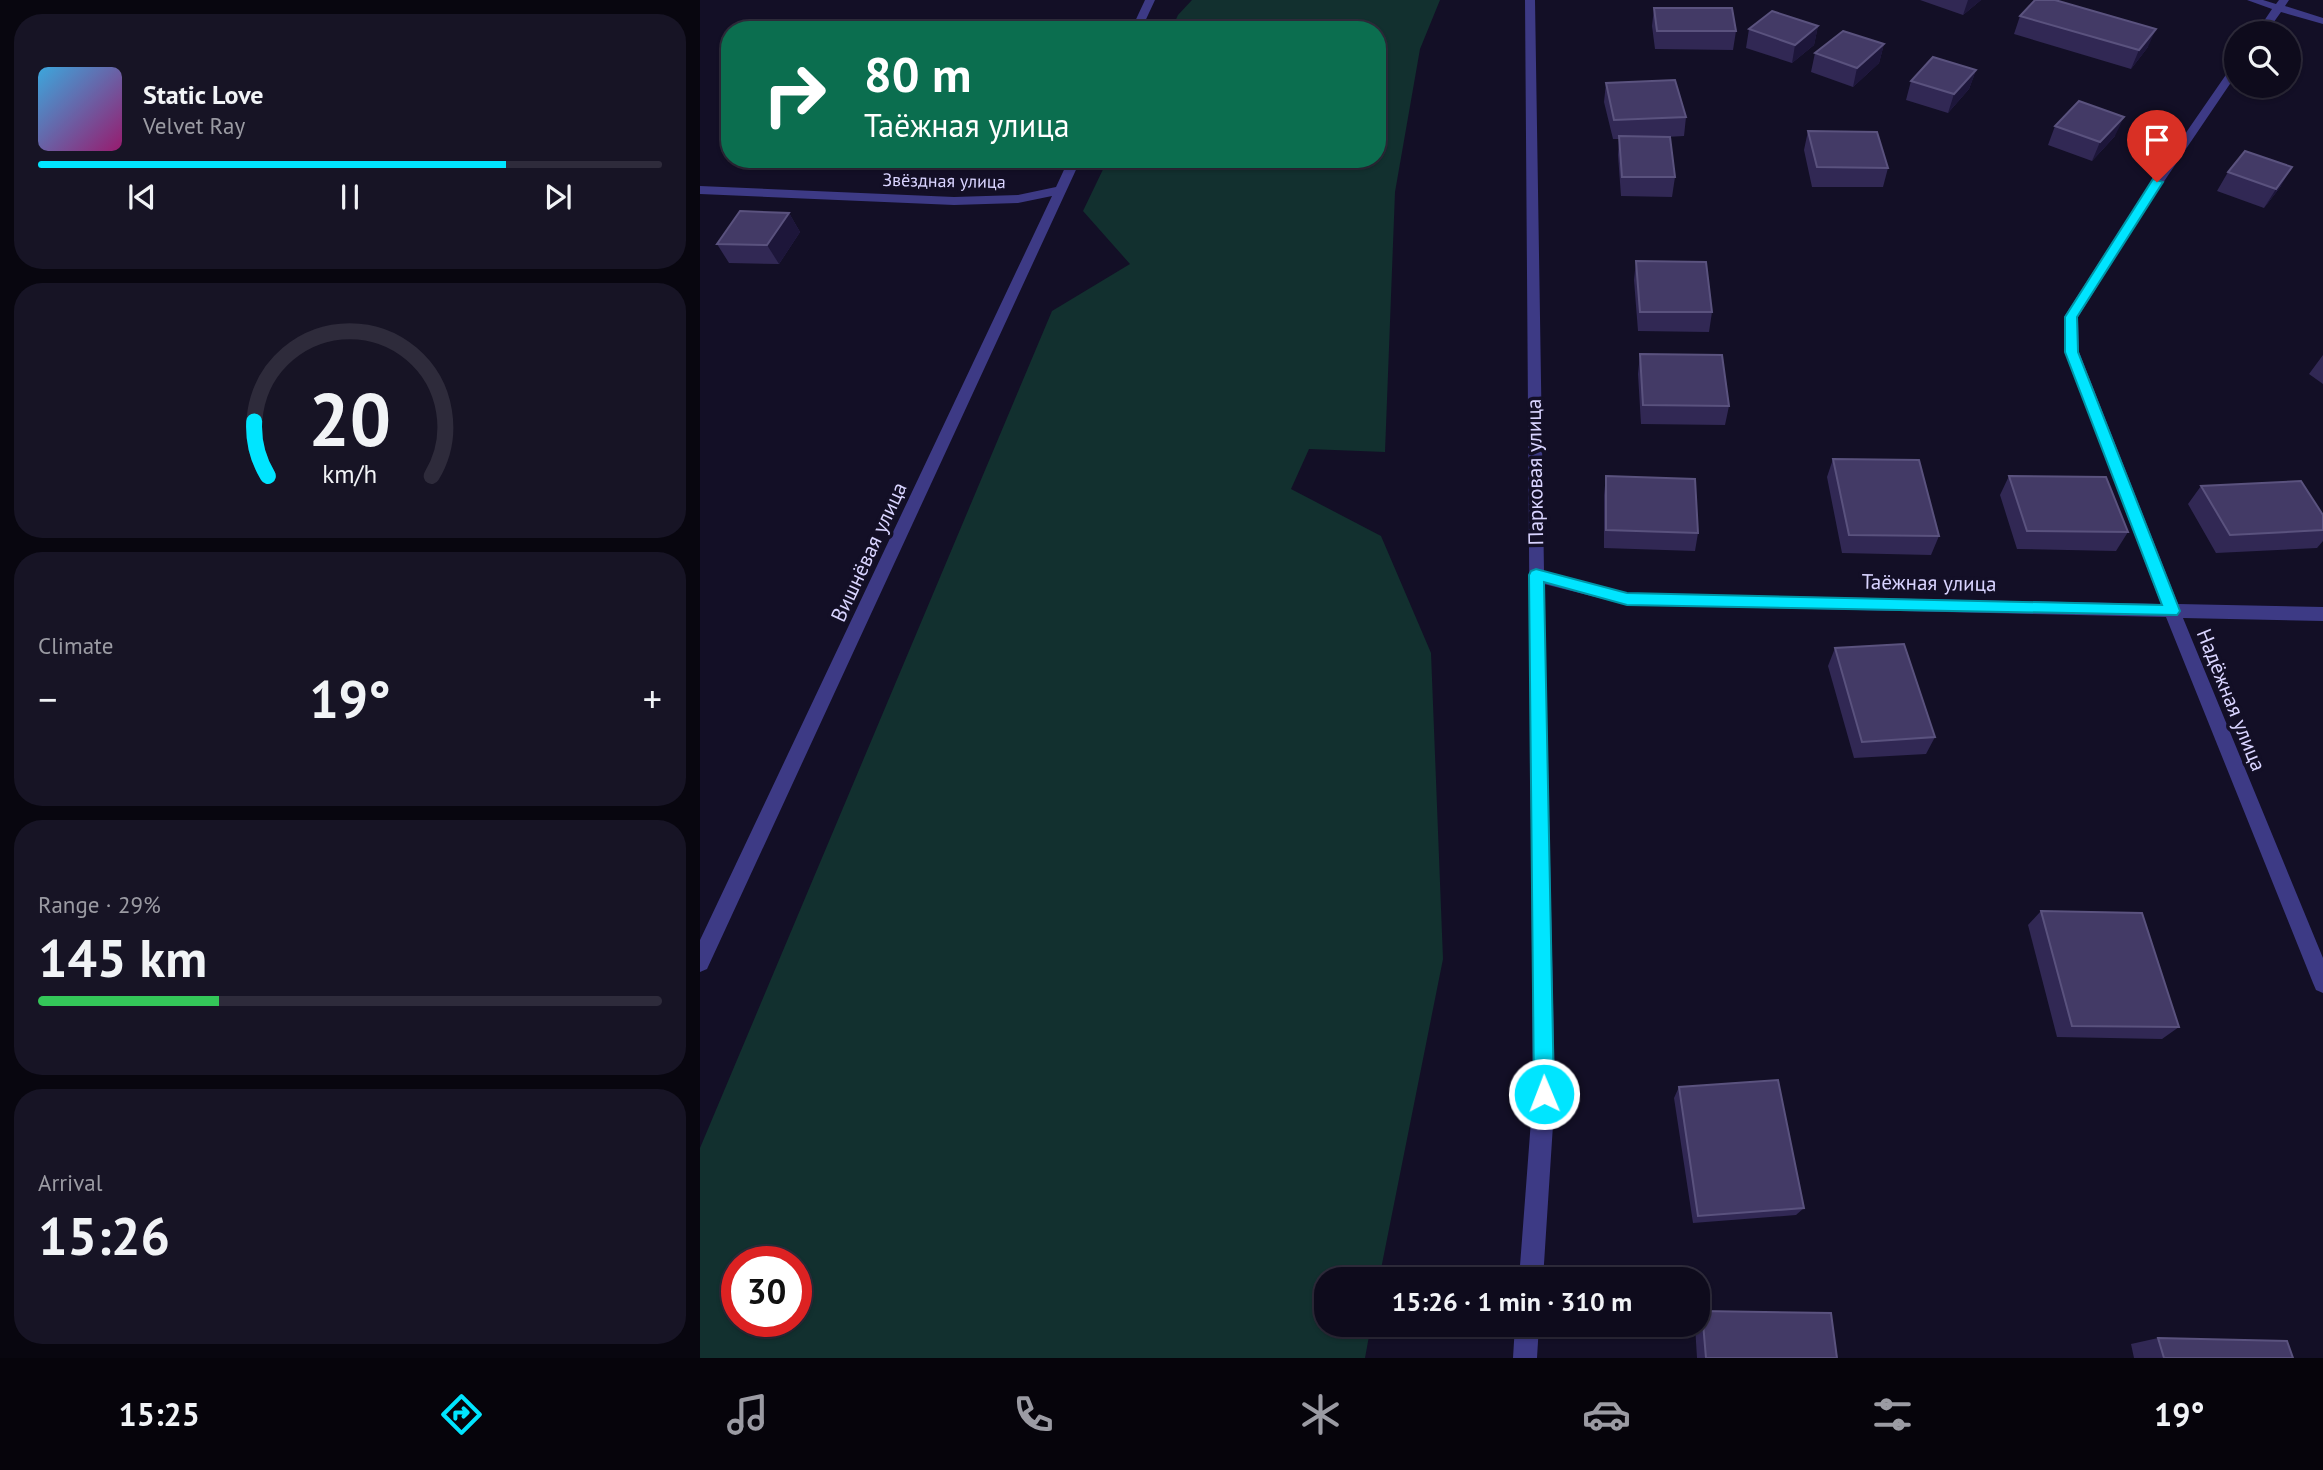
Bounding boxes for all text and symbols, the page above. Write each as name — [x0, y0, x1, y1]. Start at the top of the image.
map controls — [2224, 21, 2301, 98]
button: search — [2224, 21, 2301, 98]
text: 80 m — [864, 42, 971, 106]
icon: right — [749, 49, 840, 140]
text: Static Love — [143, 78, 264, 111]
text: Таёжная улица — [864, 104, 1070, 146]
pin — [2127, 110, 2187, 182]
text: Velvet Ray — [143, 111, 245, 140]
icon: arrive — [2138, 121, 2176, 159]
street label: Звёздная улица — [882, 168, 1006, 193]
icon: previous — [123, 178, 161, 216]
icon: pause — [331, 178, 369, 216]
icon: next — [539, 178, 577, 216]
text: 20 — [309, 373, 391, 467]
street label: Парковая улица — [1520, 398, 1549, 546]
text: km/h — [323, 458, 377, 490]
street label: Вишнёвая улица — [824, 478, 913, 626]
street label: Таёжная улица — [1861, 568, 1997, 597]
street label: Надёжная улица — [2191, 625, 2272, 775]
text: Climate — [38, 631, 113, 660]
text: 19° — [309, 665, 391, 732]
text: − — [38, 674, 57, 723]
text: + — [643, 674, 662, 723]
text: Range · 29% — [38, 890, 161, 919]
text: 145 km — [38, 924, 207, 991]
position arrow — [1507, 1057, 1581, 1131]
text: Arrival — [38, 1168, 102, 1197]
text: 15:26 — [38, 1202, 170, 1269]
speed limit sign: 30 — [721, 1246, 812, 1337]
text: 15:26 · 1 min · 310 m — [1392, 1285, 1632, 1318]
icon: directions — [437, 1390, 486, 1439]
icon: music — [723, 1390, 772, 1439]
icon: phone — [1009, 1390, 1058, 1439]
icon: climate — [1296, 1390, 1345, 1439]
icon: car — [1582, 1390, 1631, 1439]
icon: filters — [1868, 1390, 1917, 1439]
text: 15:25 — [119, 1393, 200, 1435]
text: 19° — [2154, 1393, 2204, 1435]

